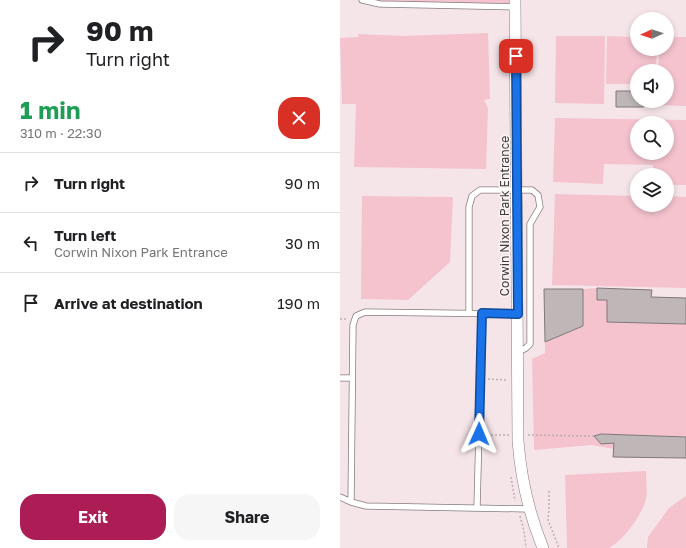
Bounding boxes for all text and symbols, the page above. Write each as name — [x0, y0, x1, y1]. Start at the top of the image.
north arrow — [630, 12, 674, 56]
map controls — [630, 12, 674, 212]
text: 90 m — [86, 14, 153, 47]
icon: right — [20, 16, 72, 68]
pin — [499, 39, 533, 73]
icon: arrive — [505, 45, 527, 67]
text: Turn right — [86, 48, 170, 70]
button: sound — [630, 64, 674, 108]
text: 1 min — [20, 95, 80, 124]
button: close — [278, 97, 320, 139]
button: search — [630, 116, 674, 160]
text: 310 m · 22:30 — [20, 125, 102, 141]
street label: Corwin Nixon Park Entrance — [497, 136, 512, 296]
button: layers — [630, 168, 674, 212]
icon: right — [20, 172, 42, 194]
text: Turn right — [54, 174, 125, 192]
text: 90 m — [285, 174, 320, 192]
text: Turn left — [54, 226, 116, 244]
icon: left — [20, 232, 42, 254]
text: 30 m — [285, 234, 320, 252]
text: Corwin Nixon Park Entrance — [54, 244, 228, 260]
icon: arrive — [20, 292, 42, 314]
text: Arrive at destination — [54, 294, 203, 312]
text: 190 m — [277, 294, 320, 312]
position arrow — [458, 413, 500, 455]
button: Exit — [20, 494, 166, 540]
button: Share — [174, 494, 320, 540]

